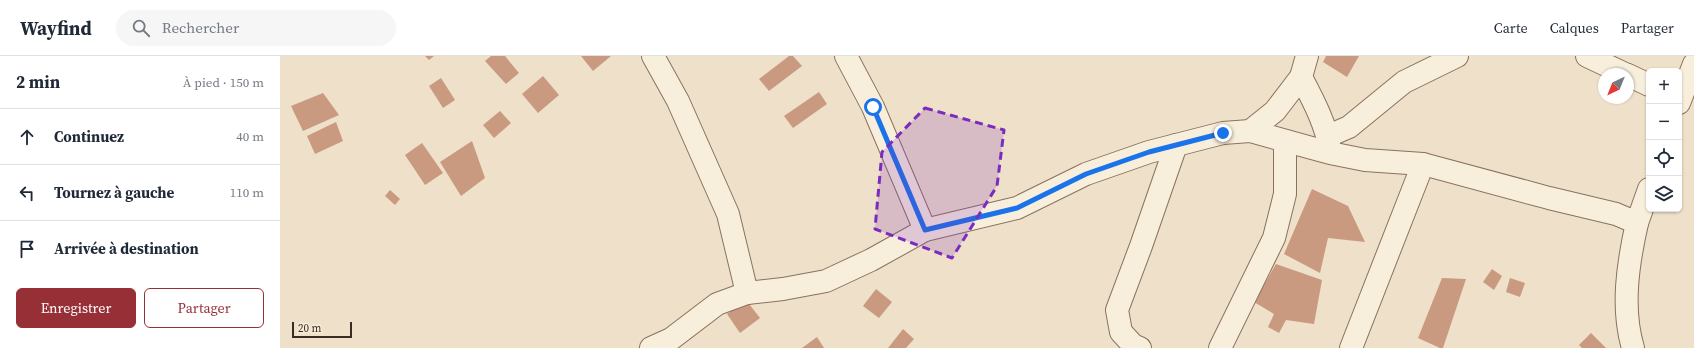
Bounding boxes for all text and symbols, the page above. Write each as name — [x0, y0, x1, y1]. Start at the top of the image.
search box — [116, 10, 396, 46]
text: Wayfind — [20, 15, 92, 41]
icon: search — [130, 17, 152, 39]
text: Rechercher — [162, 17, 239, 38]
text: Carte — [1494, 18, 1528, 38]
text: Calques — [1550, 18, 1599, 38]
text: Partager — [1621, 18, 1674, 38]
north arrow — [1598, 68, 1634, 104]
map controls — [1646, 68, 1682, 212]
button: + — [1646, 68, 1682, 104]
text: 2 min — [16, 70, 60, 94]
text: À pied · 150 m — [183, 74, 264, 91]
route start — [864, 98, 882, 116]
button: − — [1646, 104, 1682, 140]
route end — [1214, 124, 1232, 142]
icon: ahead — [16, 126, 38, 148]
text: Continuez — [54, 126, 124, 147]
text: 40 m — [236, 128, 264, 145]
button: locate — [1646, 140, 1682, 176]
button: layers — [1646, 176, 1682, 212]
icon: left — [16, 182, 38, 204]
text: Tournez à gauche — [54, 182, 174, 203]
text: 110 m — [230, 184, 264, 201]
icon: arrive — [16, 238, 38, 260]
text: Arrivée à destination — [54, 238, 199, 259]
button: Enregistrer — [16, 288, 136, 328]
button: Partager — [144, 288, 264, 328]
scale bar — [292, 320, 352, 339]
text: 20 m — [298, 321, 321, 336]

